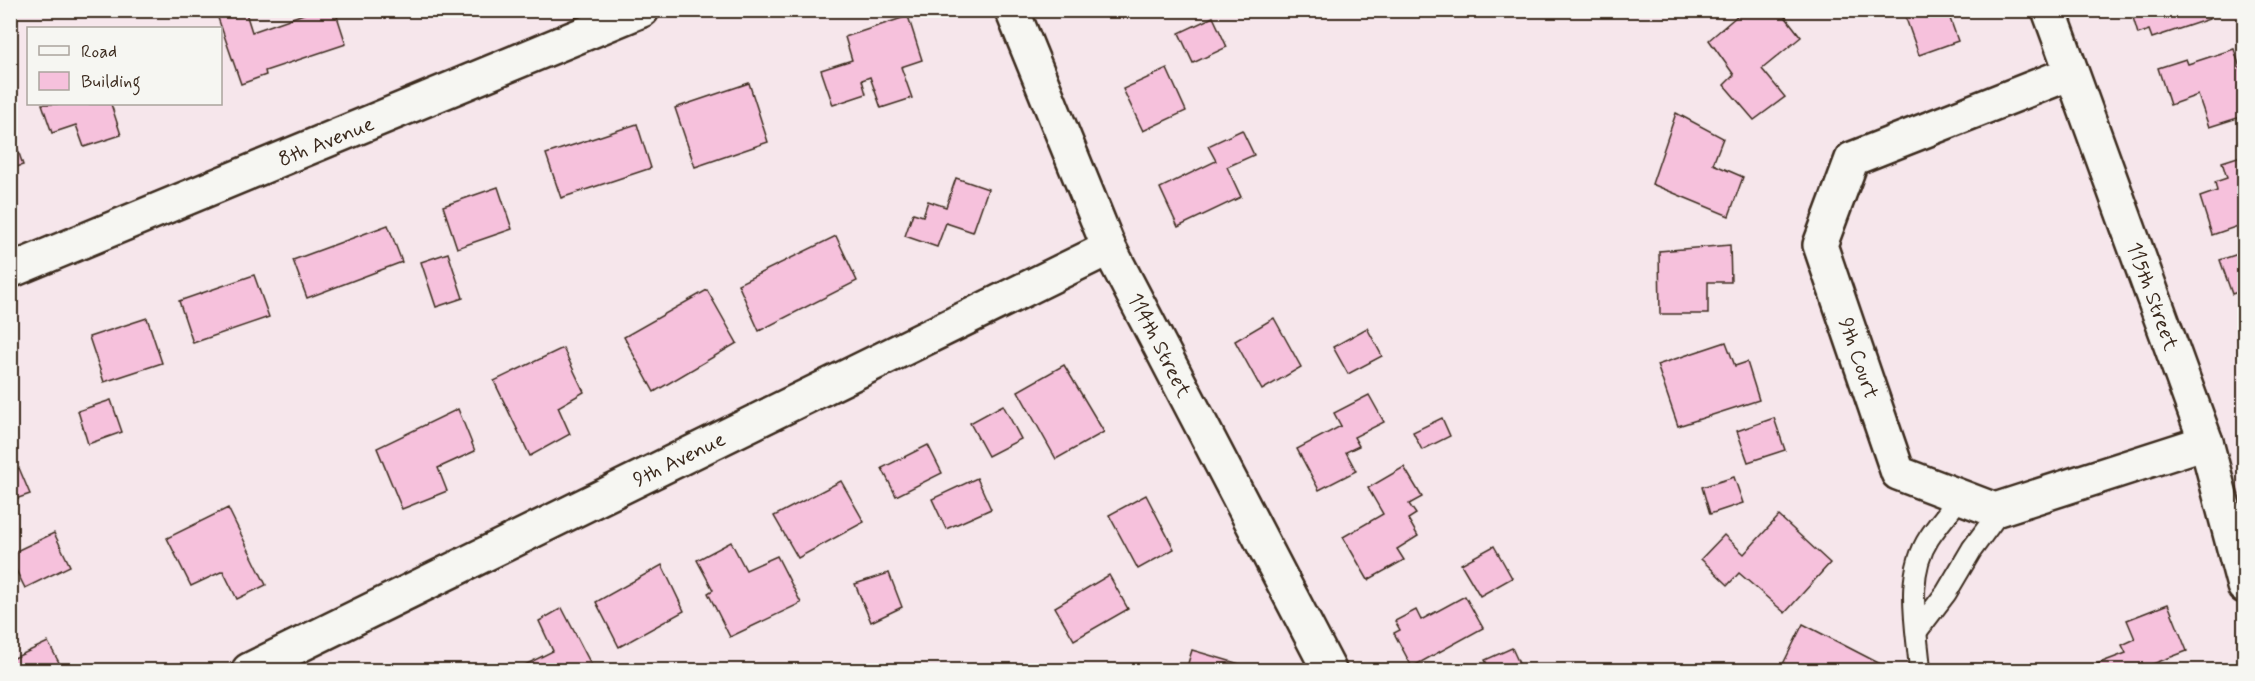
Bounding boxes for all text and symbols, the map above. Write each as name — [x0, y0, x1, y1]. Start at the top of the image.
legend — [27, 27, 222, 105]
text: Road — [81, 40, 117, 64]
text: Building — [81, 70, 141, 96]
street label: 8th Avenue — [274, 110, 378, 174]
street label: 115th Street — [2119, 238, 2185, 355]
street label: 114th Street — [1121, 288, 1198, 403]
street label: 9th Court — [1831, 314, 1885, 403]
street label: 9th Avenue — [629, 426, 730, 494]

